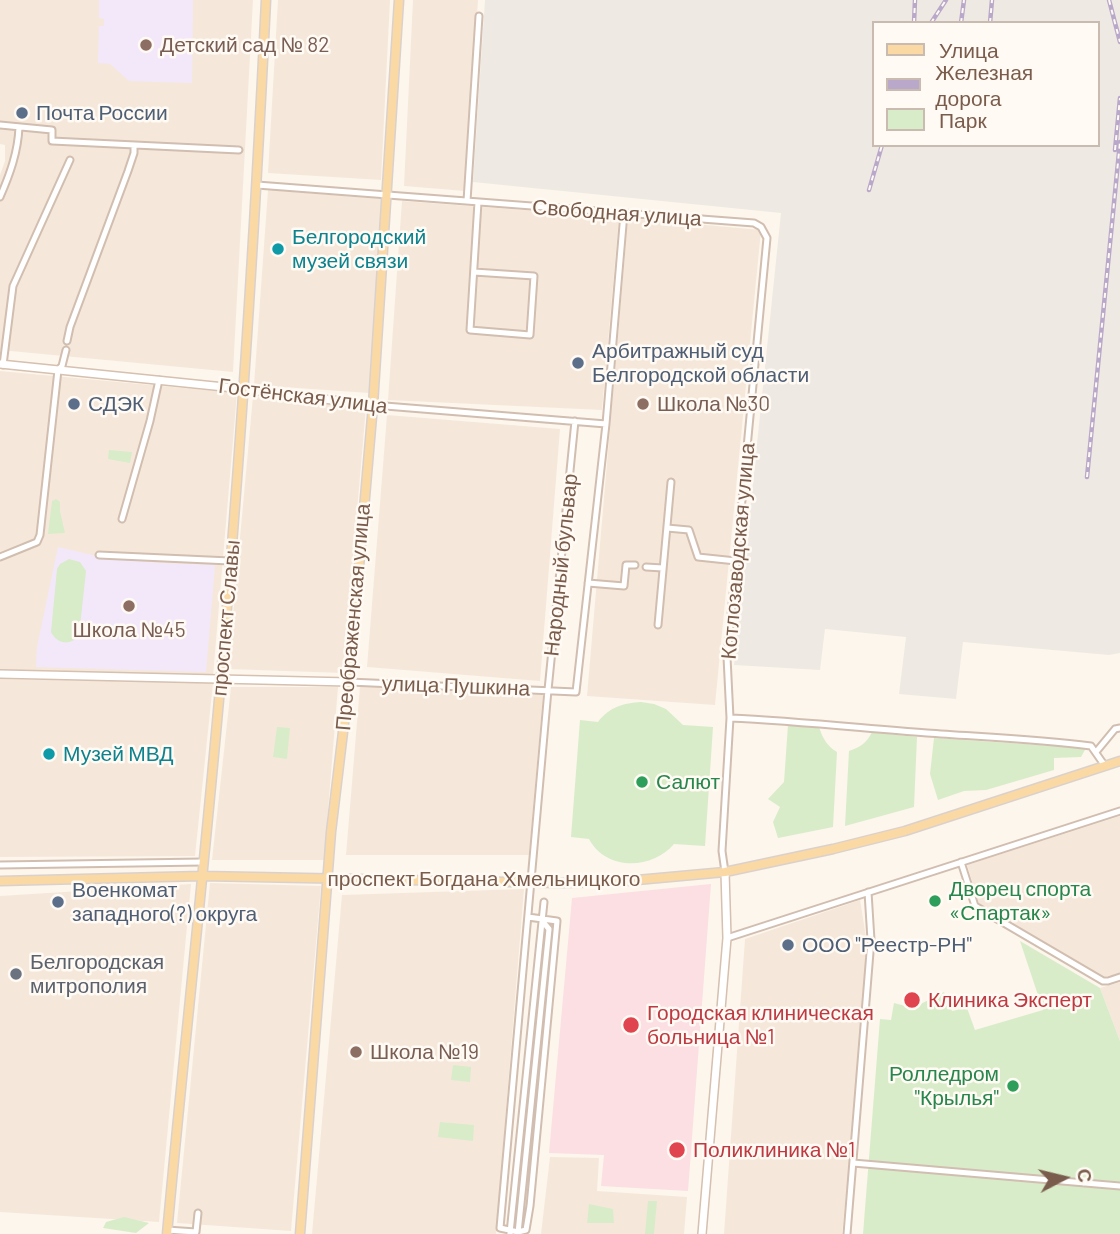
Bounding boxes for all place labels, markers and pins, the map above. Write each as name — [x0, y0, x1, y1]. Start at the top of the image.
place label: Детский сад № 82 — [160, 32, 329, 58]
marker: Детский сад № 82 — [138, 37, 154, 53]
place label: Почта России — [36, 100, 168, 126]
marker: Почта России — [14, 105, 30, 121]
place label: Белгородский музей связи — [292, 224, 426, 274]
marker: Белгородский музей связи — [270, 241, 286, 257]
place label: Арбитражный суд Белгородской области — [592, 338, 809, 388]
marker: Арбитражный суд Белгородской области — [570, 355, 586, 371]
place label: СДЭК — [88, 391, 144, 417]
place label: Школа №30 — [657, 391, 770, 417]
marker: СДЭК — [66, 396, 82, 412]
marker: Школа №30 — [635, 396, 651, 412]
marker: Школа №45 — [121, 598, 137, 614]
place label: Школа №45 — [73, 617, 185, 643]
place label: Музей МВД — [63, 741, 173, 767]
marker: Музей МВД — [41, 746, 57, 762]
place label: Салют — [656, 769, 720, 795]
marker: Салют — [634, 774, 650, 790]
place label: Дворец спорта «Спартак» — [949, 876, 1091, 926]
place label: Военкомат западного(?) округа — [72, 877, 257, 927]
marker: Дворец спорта «Спартак» — [927, 893, 943, 909]
marker: Военкомат западного(?) округа — [50, 894, 66, 910]
place label: ООО "Реестр-РН" — [802, 932, 972, 958]
marker: ООО "Реестр-РН" — [780, 937, 796, 953]
place label: Белгородская митрополия — [30, 949, 164, 999]
marker: Белгородская митрополия — [8, 966, 24, 982]
place label: Клиника Эксперт — [928, 987, 1092, 1013]
marker: Клиника Эксперт — [902, 990, 922, 1010]
place label: Городская клиническая больница №1 — [647, 1000, 874, 1050]
marker: Городская клиническая больница №1 — [621, 1015, 641, 1035]
place label: Школа №19 — [370, 1039, 479, 1065]
marker: Школа №19 — [348, 1044, 364, 1060]
place label: Ролледром "Крылья" — [889, 1061, 999, 1111]
marker: Ролледром "Крылья" — [1005, 1078, 1021, 1094]
place label: Поликлиника №1 — [693, 1137, 855, 1163]
marker: Поликлиника №1 — [667, 1140, 687, 1160]

